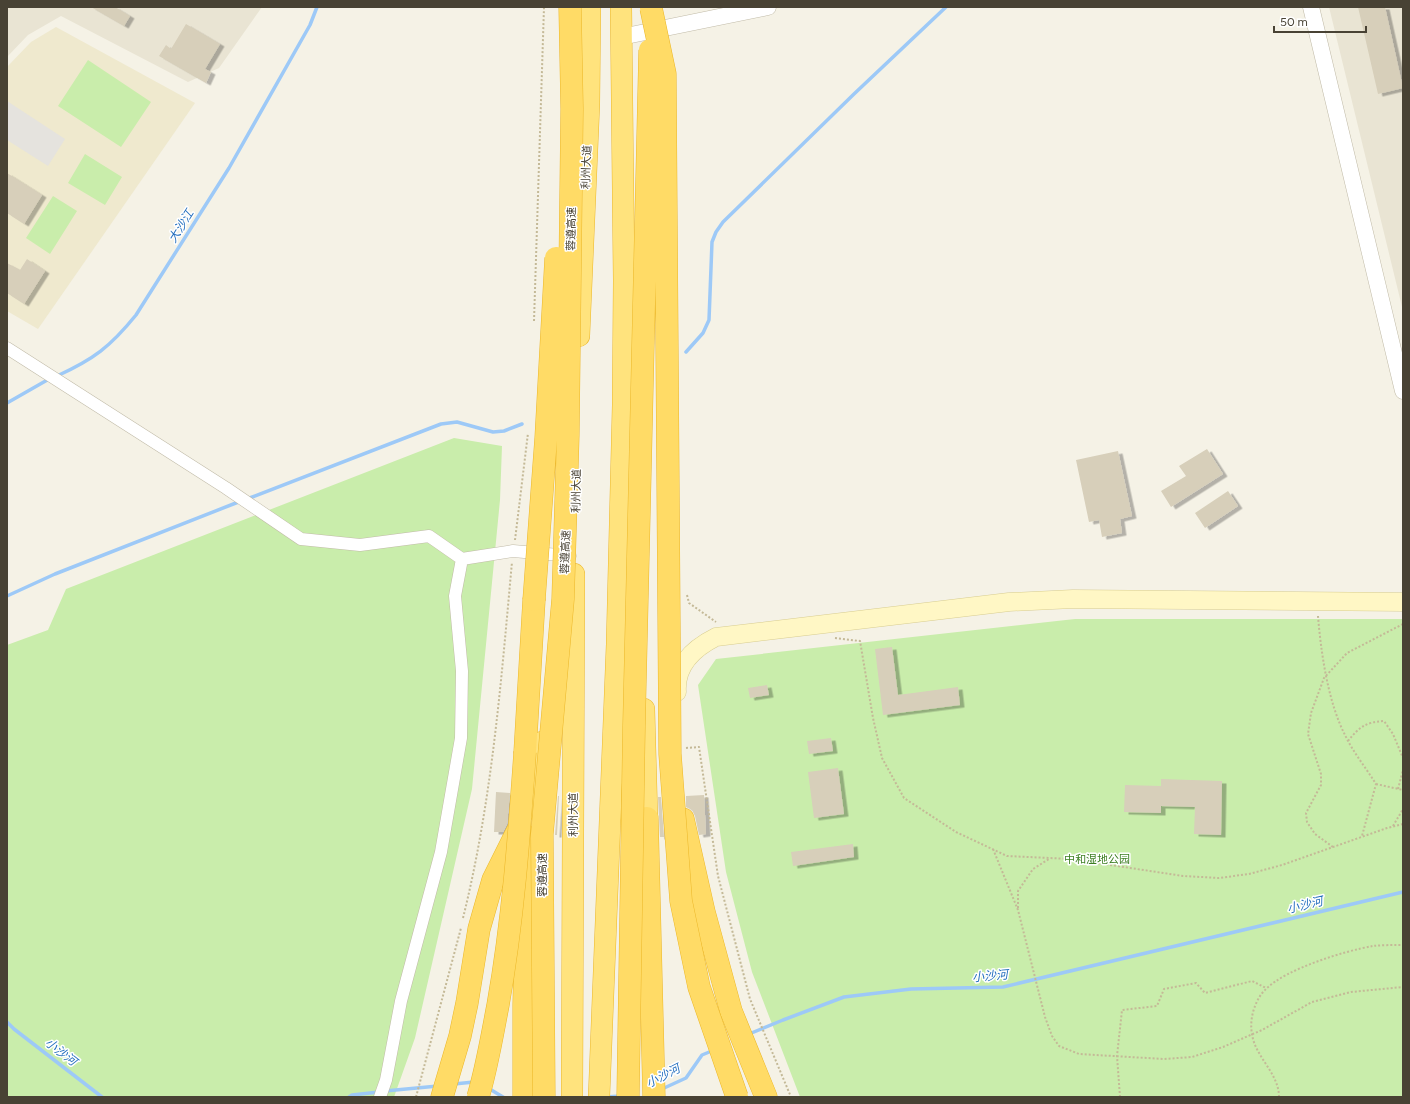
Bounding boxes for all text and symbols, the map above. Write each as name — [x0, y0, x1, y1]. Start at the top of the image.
scale bar — [1274, 8, 1366, 34]
text: 50 m — [1280, 15, 1308, 29]
street label: 利州大道 — [579, 145, 594, 189]
water label: 大沙江 — [166, 205, 198, 245]
street label: 蓉遵高速 — [565, 207, 578, 251]
street label: 利州大道 — [570, 469, 583, 513]
street label: 蓉遵高速 — [558, 530, 573, 574]
street label: 利州大道 — [567, 793, 580, 837]
street label: 蓉遵高速 — [536, 853, 549, 897]
park label: 中和湿地公园 — [1064, 853, 1130, 866]
water label: 小沙河 — [1286, 894, 1326, 916]
water label: 小沙河 — [971, 967, 1011, 985]
water label: 小沙河 — [43, 1035, 81, 1070]
water label: 小沙河 — [644, 1061, 684, 1090]

